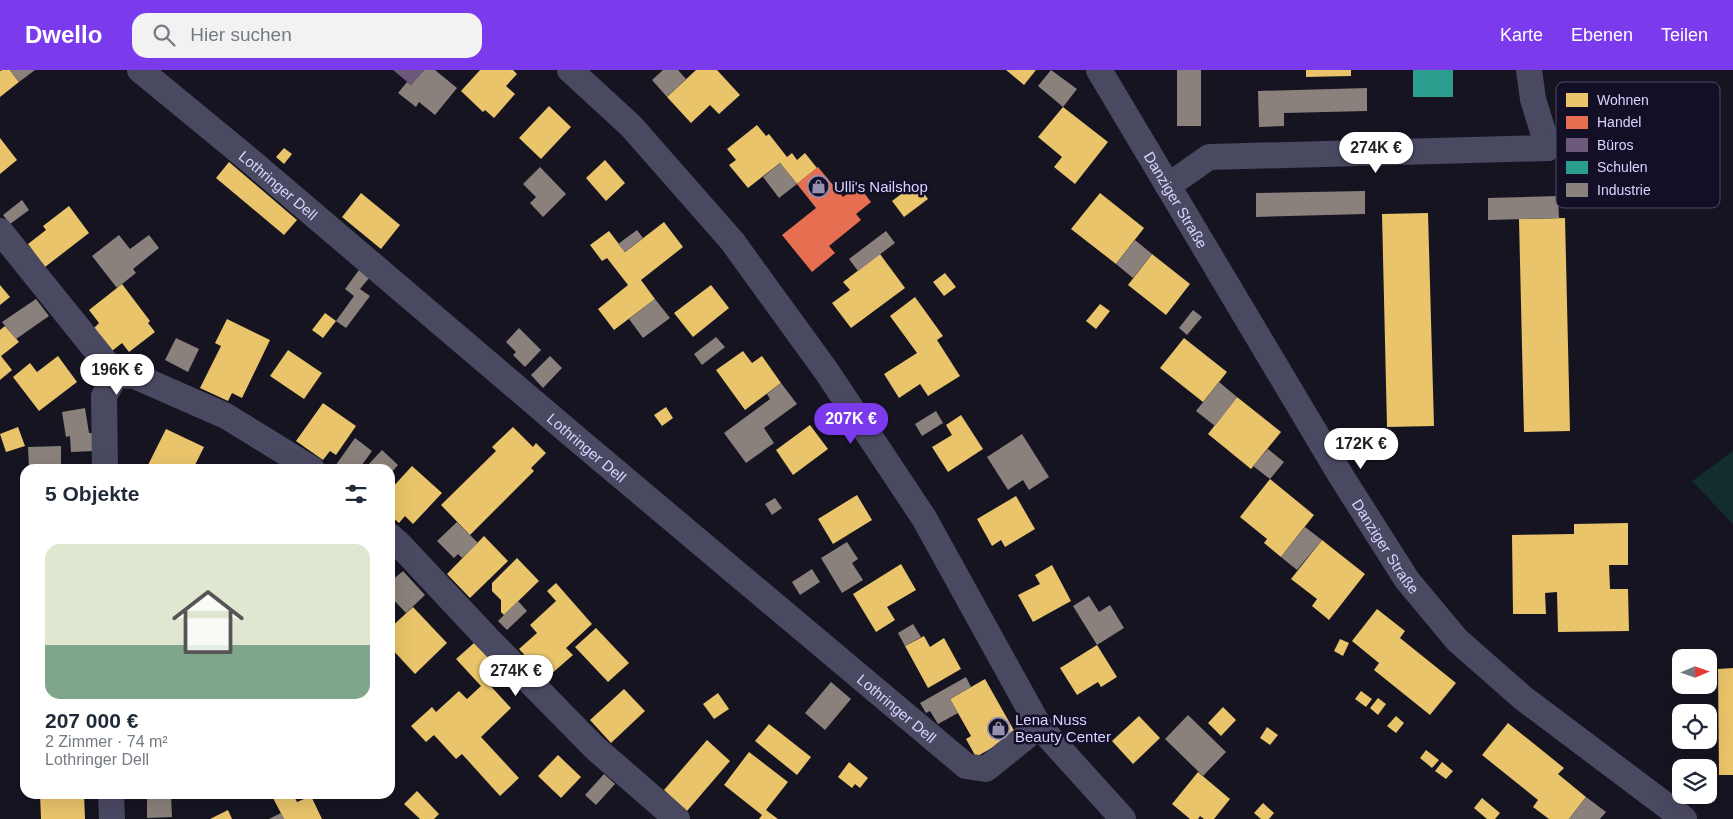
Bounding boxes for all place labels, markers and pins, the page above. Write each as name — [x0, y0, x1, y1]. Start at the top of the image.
pin: 274K € — [1335, 132, 1417, 174]
shop icon: Ulli's Nailshop — [806, 174, 830, 198]
place label: Ulli's Nailshop — [834, 178, 928, 195]
pin: 196K € — [76, 354, 158, 396]
pin: 207K € — [810, 402, 892, 445]
pin: 172K € — [1320, 428, 1402, 470]
pin: 274K € — [475, 654, 557, 697]
place label: Lena Nuss Beauty Center — [1015, 711, 1111, 745]
shop icon: Lena Nuss Beauty Center — [987, 716, 1011, 740]

